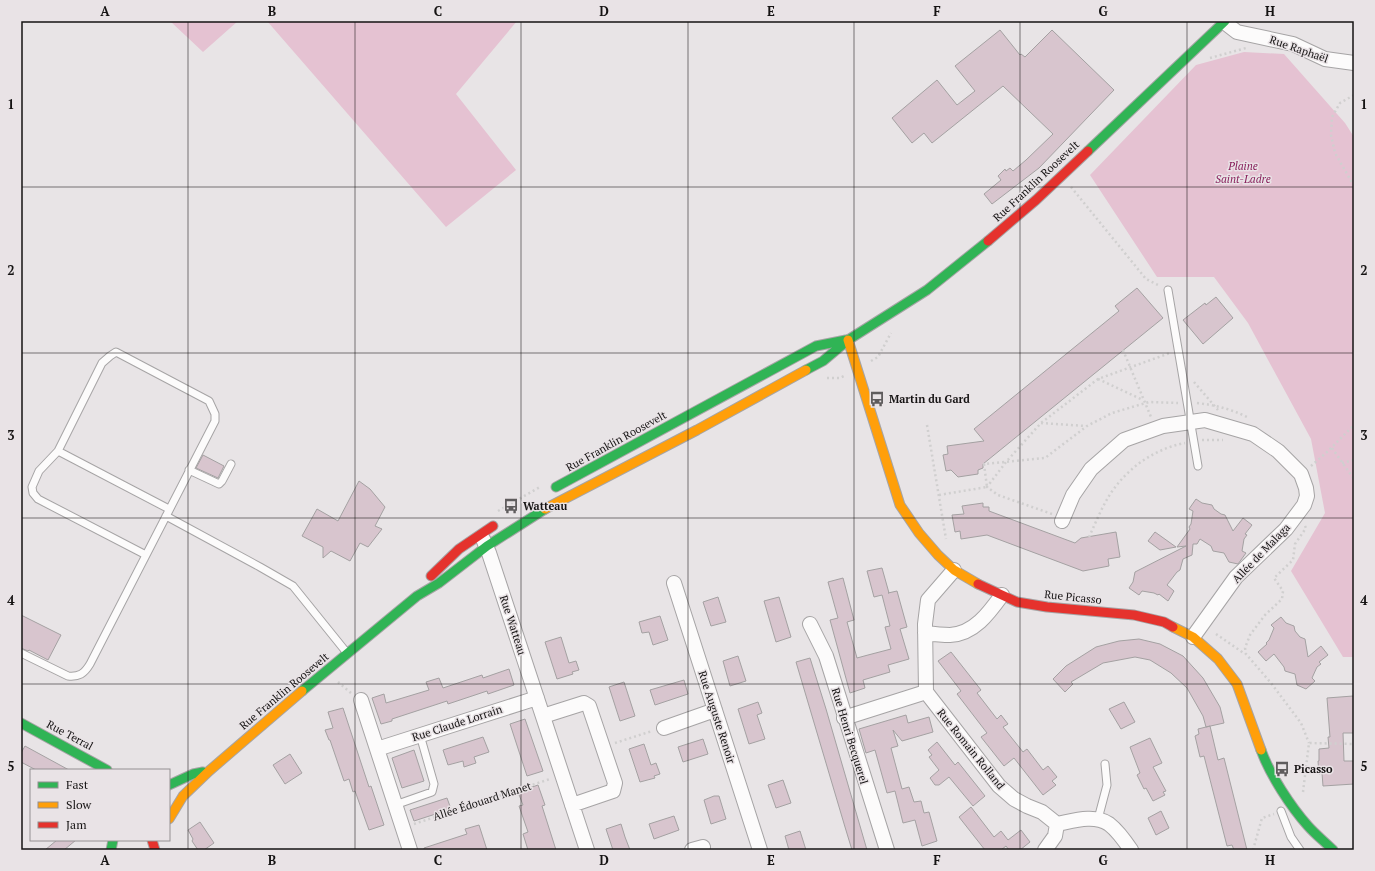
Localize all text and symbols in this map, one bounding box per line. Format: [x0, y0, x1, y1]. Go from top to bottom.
text: A [100, 2, 110, 20]
text: B [268, 2, 276, 20]
text: C [434, 2, 442, 20]
text: D [599, 2, 609, 20]
text: E [767, 2, 775, 20]
text: F [933, 2, 941, 20]
text: G [1098, 2, 1108, 20]
text: H [1265, 2, 1275, 20]
street label: Rue Raphaël [1268, 32, 1330, 66]
text: 1 [7, 95, 15, 113]
text: 1 [1360, 95, 1368, 113]
street label: Rue Franklin Roosevelt [990, 137, 1082, 225]
park label: Plaine Saint-Ladre [1215, 159, 1271, 186]
text: 2 [7, 261, 15, 279]
text: 2 [1360, 261, 1368, 279]
bus stop icon: Martin du Gard [868, 390, 886, 408]
place label: Martin du Gard [889, 392, 970, 406]
street label: Rue Franklin Roosevelt [563, 408, 669, 474]
text: 3 [7, 426, 15, 444]
text: 3 [1360, 426, 1368, 444]
bus stop icon: Watteau [502, 497, 520, 515]
place label: Watteau [523, 499, 567, 513]
street label: Allée de Malaga [1229, 520, 1293, 586]
street label: Rue Picasso [1044, 587, 1102, 607]
text: 4 [7, 591, 15, 609]
text: 4 [1360, 591, 1368, 609]
street label: Rue Watteau [497, 593, 529, 657]
street label: Rue Franklin Roosevelt [236, 649, 332, 733]
street label: Rue Auguste Renoir [695, 669, 739, 766]
street label: Rue Henri Becquerel [829, 686, 871, 786]
street label: Rue Claude Lorrain [410, 702, 504, 744]
street label: Rue Romain Rolland [934, 706, 1008, 792]
street label: Rue Terral [44, 717, 96, 753]
text: 5 [7, 757, 15, 775]
text: 5 [1360, 757, 1368, 775]
bus stop icon: Picasso [1273, 760, 1291, 778]
place label: Picasso [1294, 762, 1333, 776]
legend [30, 769, 170, 841]
text: Fast [66, 777, 89, 792]
street label: Allée Édouard Manet [431, 778, 533, 824]
text: Slow [66, 797, 92, 812]
text: Jam [66, 817, 87, 832]
text: A [100, 851, 110, 869]
text: B [268, 851, 276, 869]
text: C [434, 851, 442, 869]
text: D [599, 851, 609, 869]
text: E [767, 851, 775, 869]
text: F [933, 851, 941, 869]
text: G [1098, 851, 1108, 869]
text: H [1265, 851, 1275, 869]

